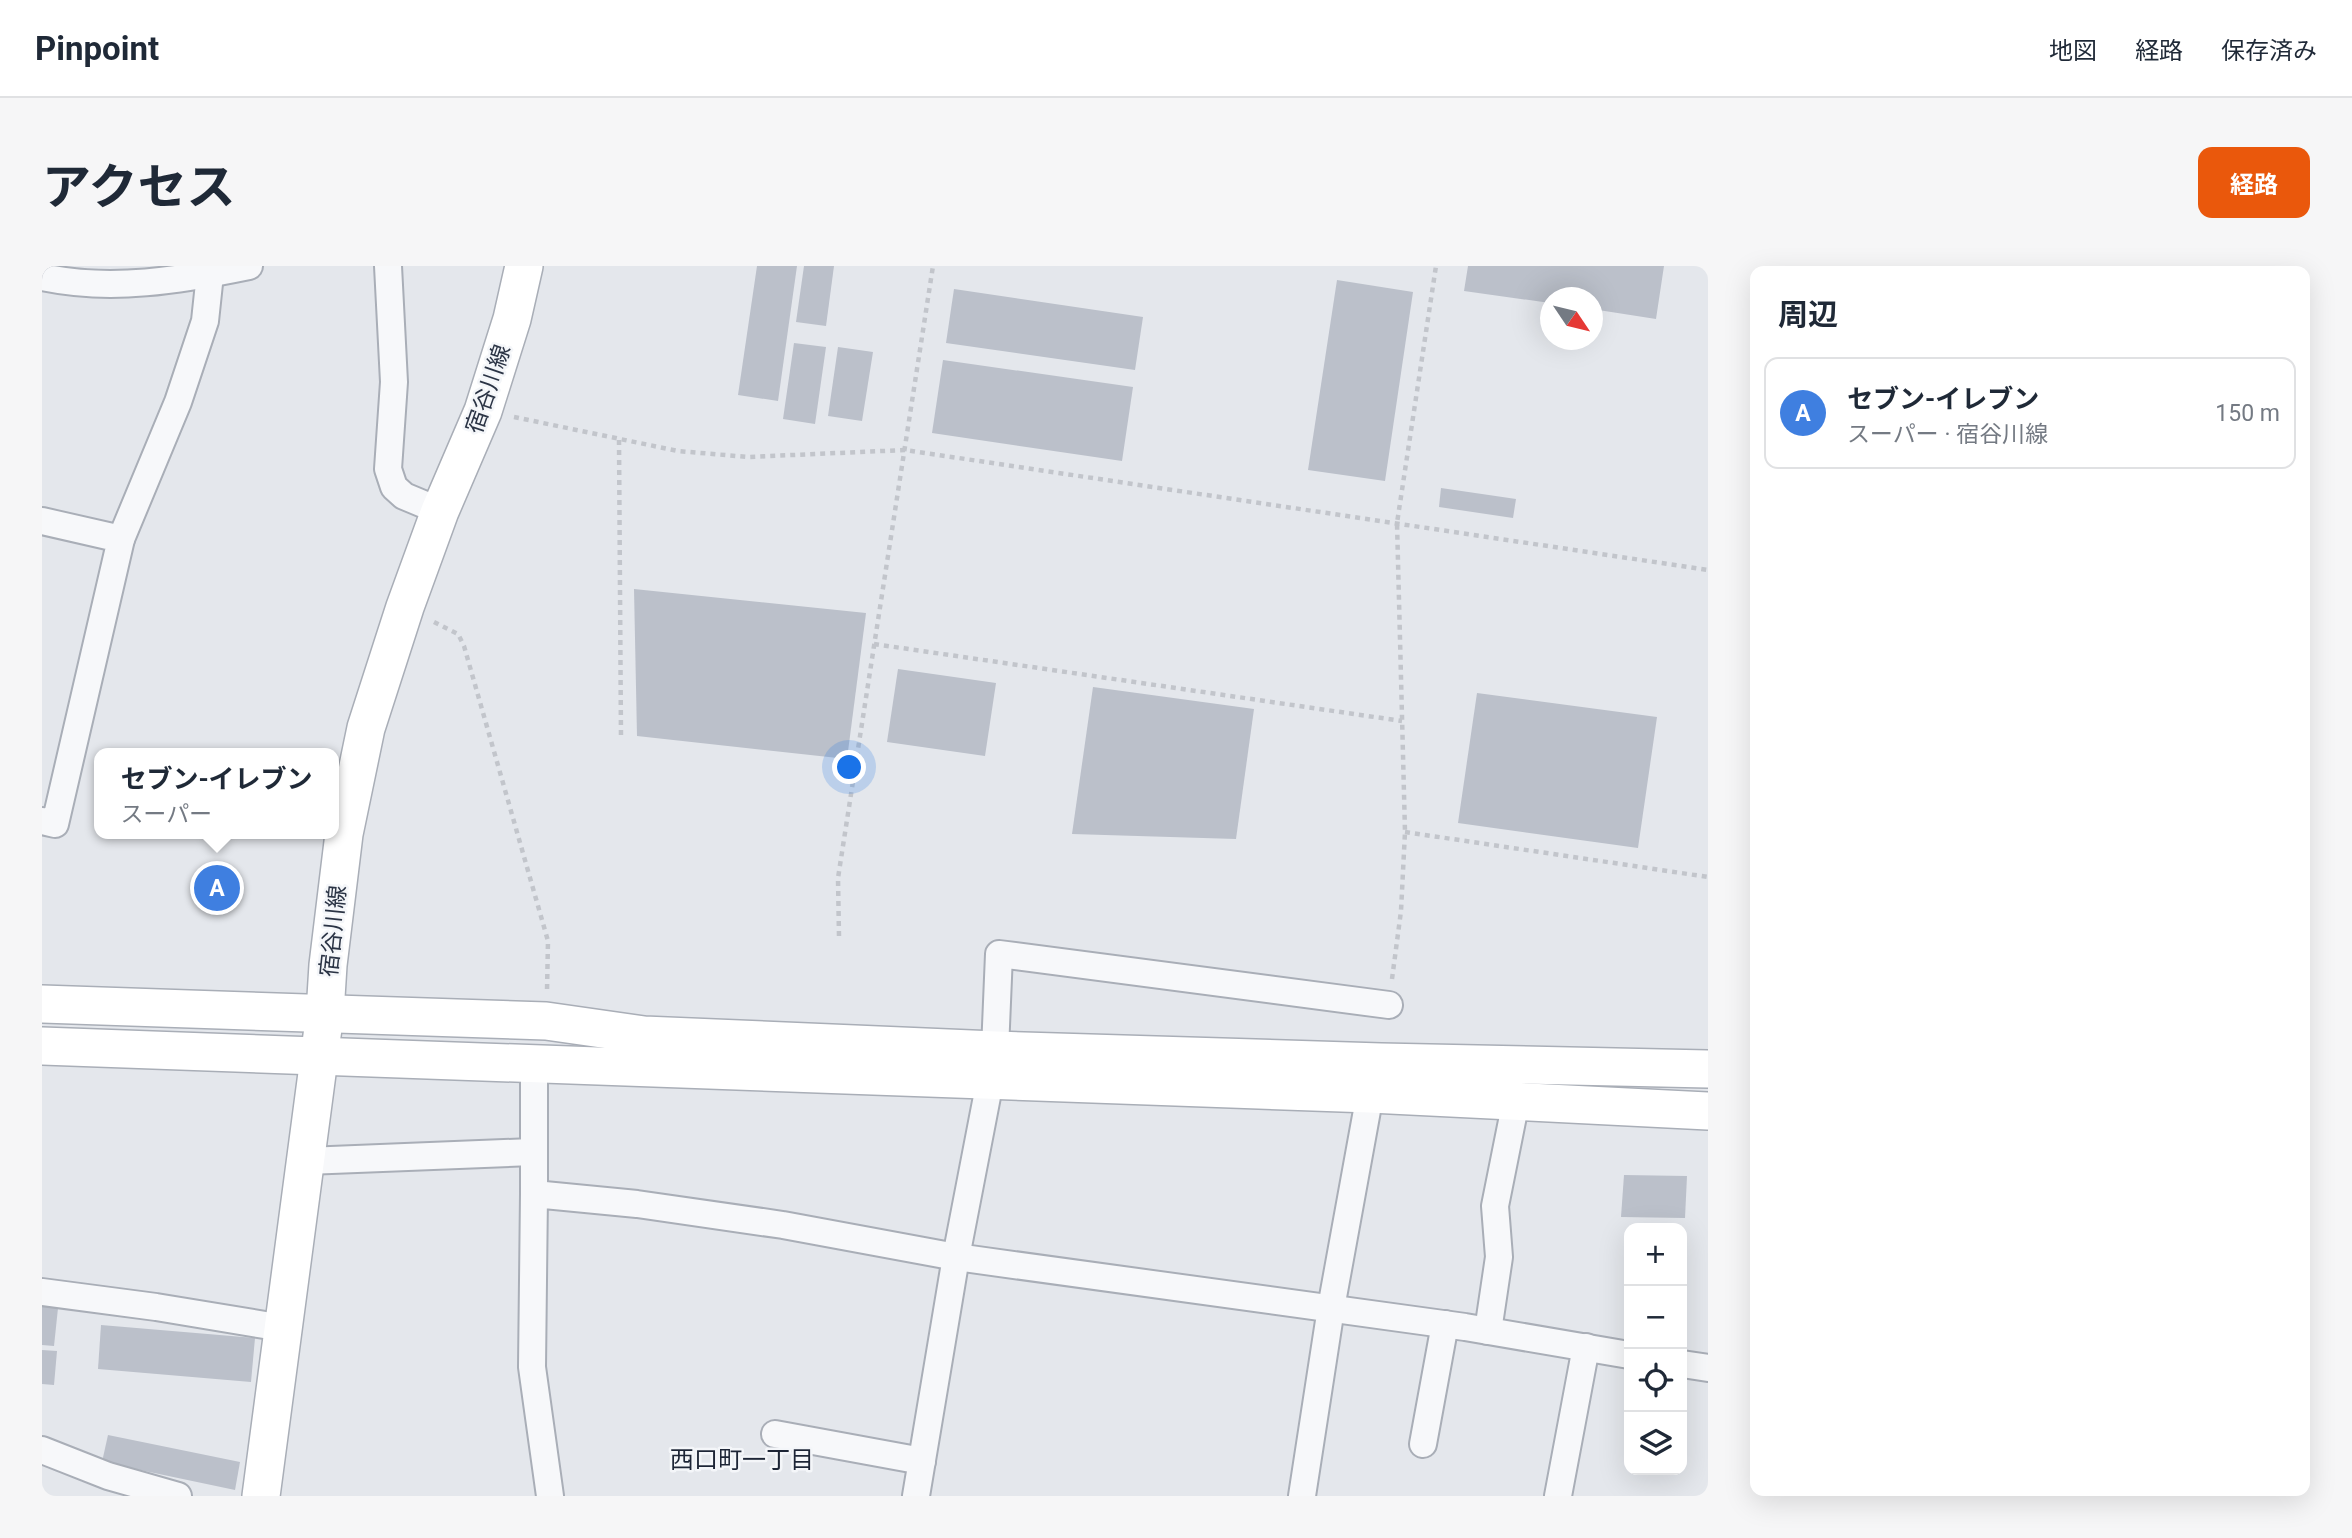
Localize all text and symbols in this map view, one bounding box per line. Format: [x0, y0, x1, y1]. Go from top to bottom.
text: Pinpoint [35, 29, 159, 68]
text: 地図 [2049, 37, 2097, 65]
text: 経路 [2135, 37, 2183, 65]
text: 保存済み [2221, 37, 2317, 65]
button: 経路 [2198, 147, 2310, 218]
text: アクセス [42, 159, 236, 216]
north arrow [1540, 287, 1603, 350]
text: 周辺 [1778, 297, 1838, 332]
street label: 宿谷川線 [461, 341, 516, 437]
text: セブン-イレブン [1847, 384, 2039, 414]
text: A [1795, 400, 1811, 427]
text: 150 m [2215, 400, 2280, 427]
text: スーパー · 宿谷川線 [1847, 421, 2048, 448]
popup [94, 748, 339, 839]
your location [832, 750, 866, 784]
text: セブン-イレブン [120, 764, 313, 794]
text: スーパー [120, 801, 212, 828]
pin: A [194, 862, 240, 914]
street label: 宿谷川線 [315, 884, 352, 978]
map controls [1624, 1223, 1687, 1475]
button: + [1624, 1223, 1687, 1286]
button: − [1624, 1286, 1687, 1349]
button: locate [1624, 1349, 1687, 1412]
button: layers [1624, 1412, 1687, 1475]
district label: 西口町一丁目 [670, 1446, 814, 1474]

